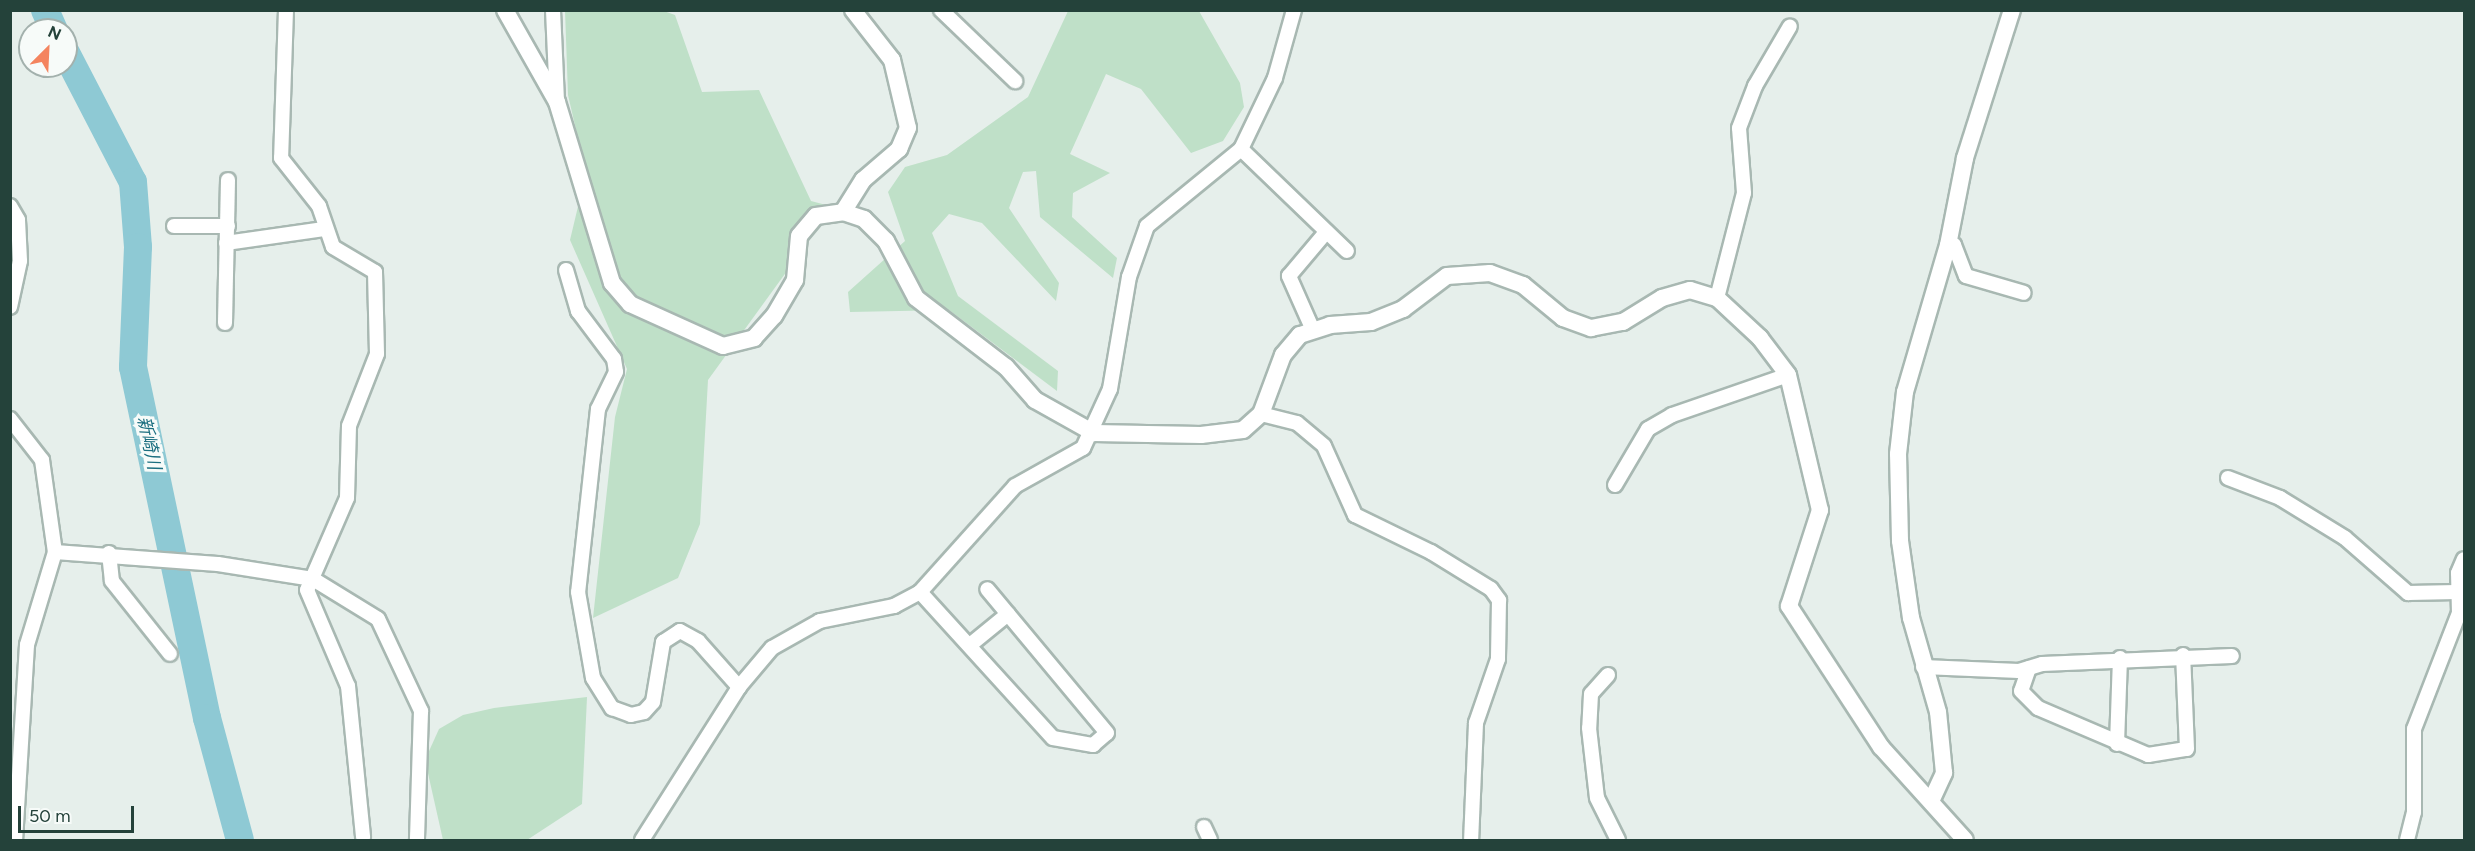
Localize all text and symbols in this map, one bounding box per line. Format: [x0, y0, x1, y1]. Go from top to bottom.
north arrow [18, 18, 78, 78]
text: N [45, 22, 64, 44]
water label: 新崎川 [133, 414, 165, 472]
scale bar [21, 794, 136, 832]
text: 50 m [29, 805, 71, 827]

